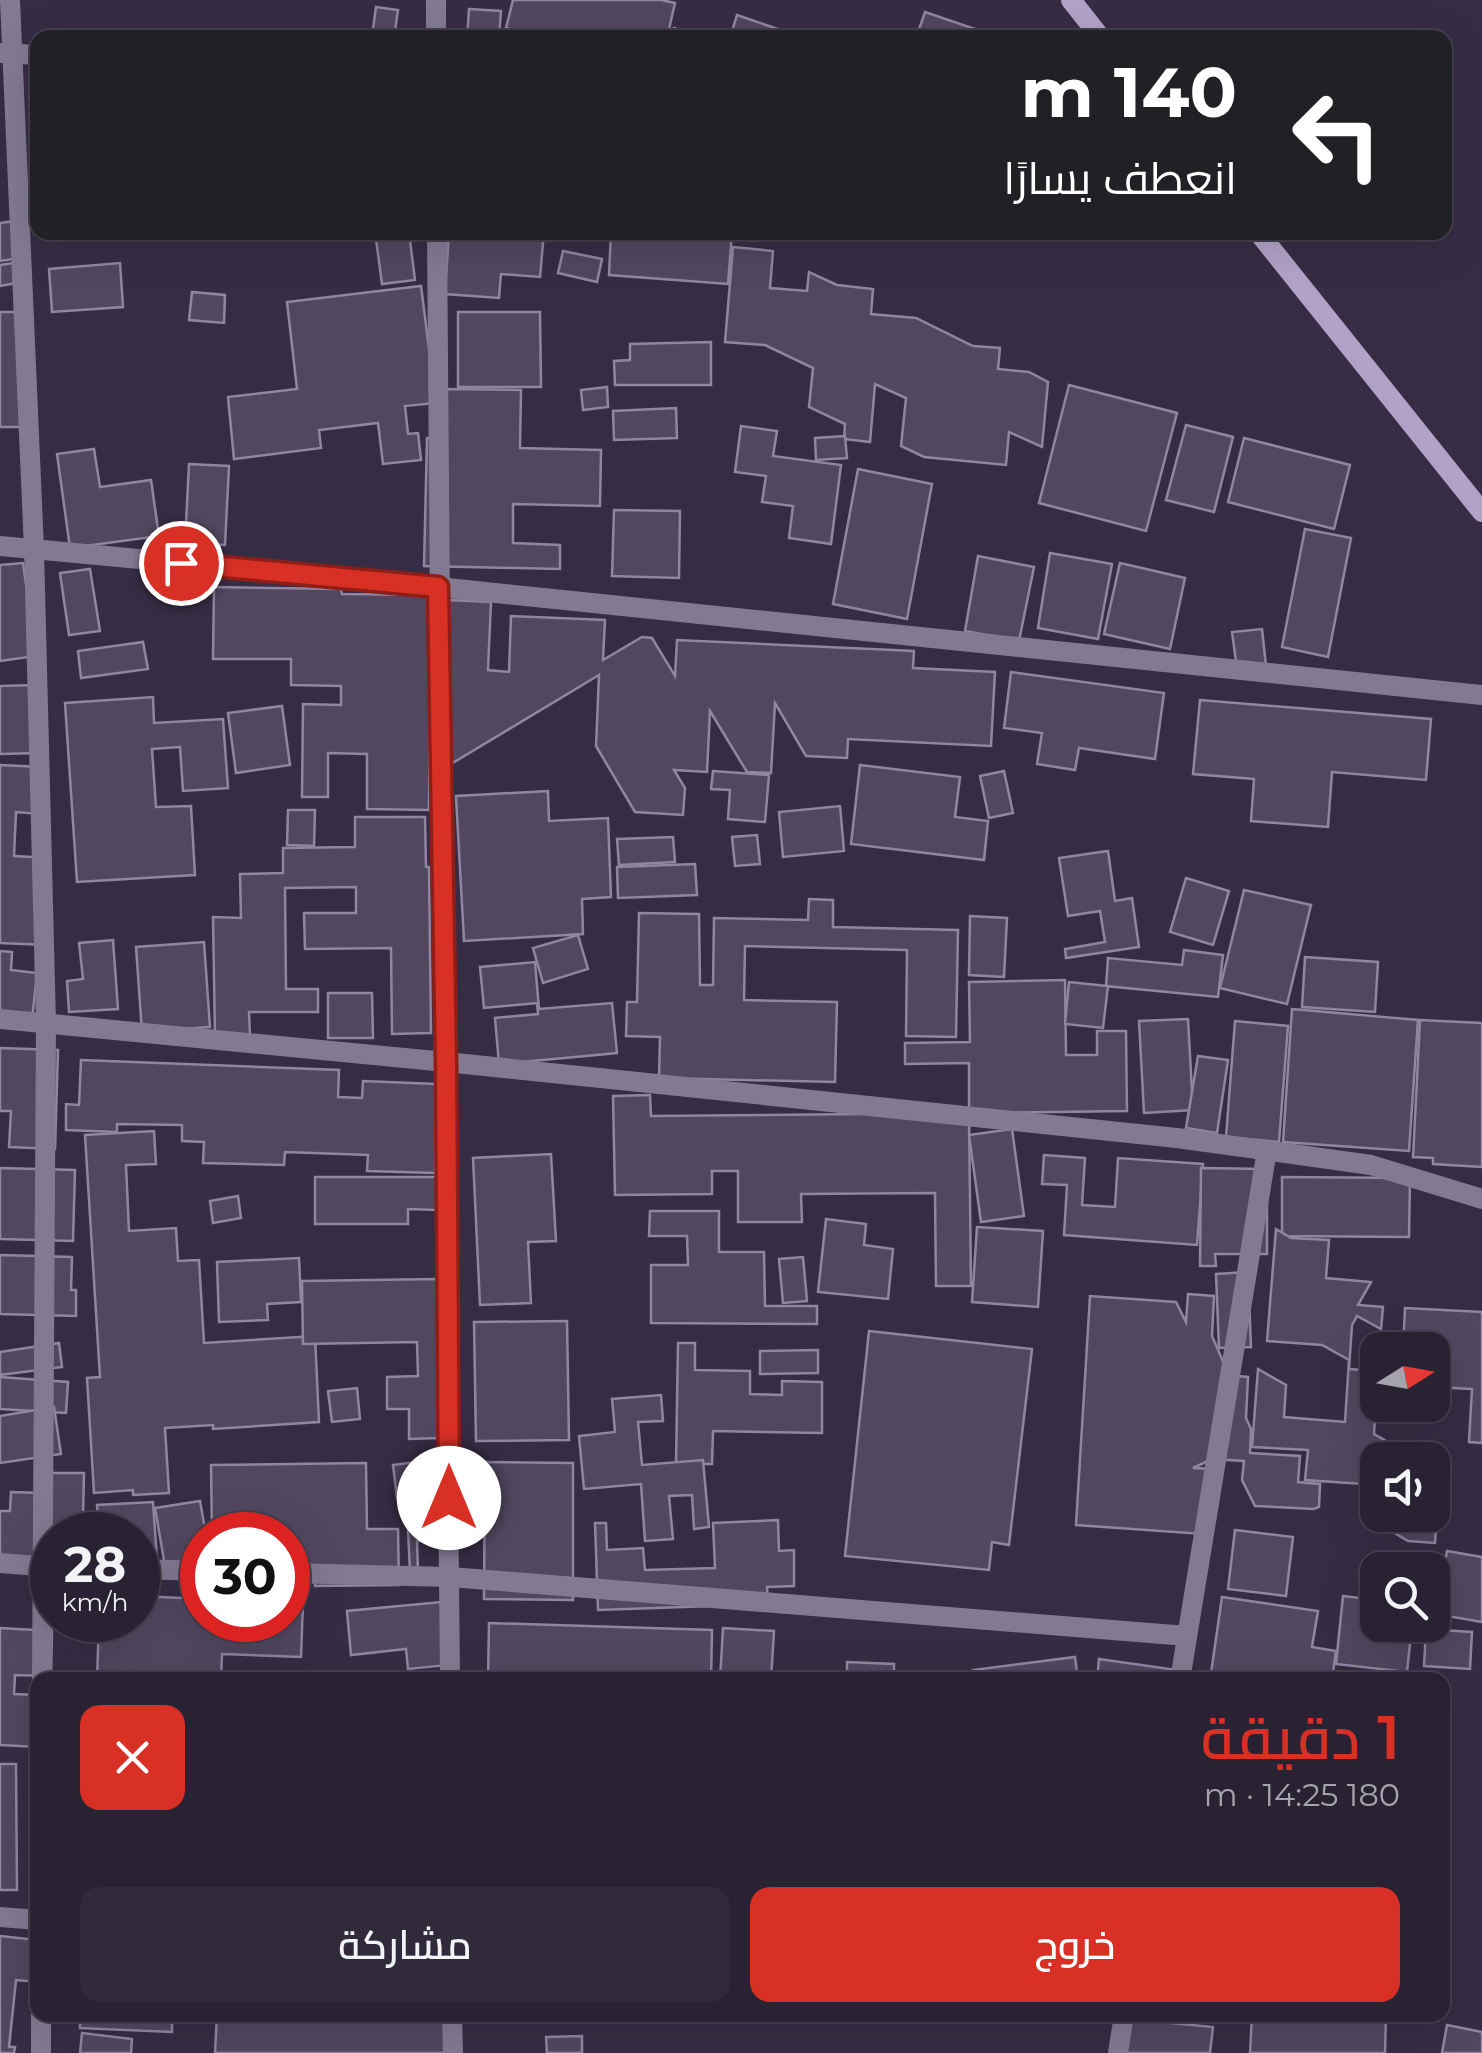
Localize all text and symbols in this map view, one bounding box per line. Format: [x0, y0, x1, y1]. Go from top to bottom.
text: 140 m [1021, 49, 1237, 135]
icon: left [1272, 70, 1402, 200]
text: انعطف يسارًا [1003, 150, 1237, 205]
pin [139, 521, 224, 606]
icon: arrive [154, 536, 209, 591]
north arrow [1360, 1332, 1450, 1422]
map controls [1360, 1332, 1450, 1642]
button: sound [1360, 1442, 1450, 1532]
position arrow [397, 1446, 501, 1550]
speed limit sign: 30 [180, 1512, 310, 1642]
text: 28 [64, 1534, 126, 1595]
button: search [1360, 1552, 1450, 1642]
text: km/h [62, 1587, 128, 1617]
text: 1 دقيقة [1201, 1701, 1400, 1774]
button: close [80, 1705, 185, 1810]
text: 180 m · 14:25 [1204, 1775, 1400, 1814]
button: مشاركة [80, 1887, 730, 2002]
button: خروج [750, 1887, 1400, 2002]

